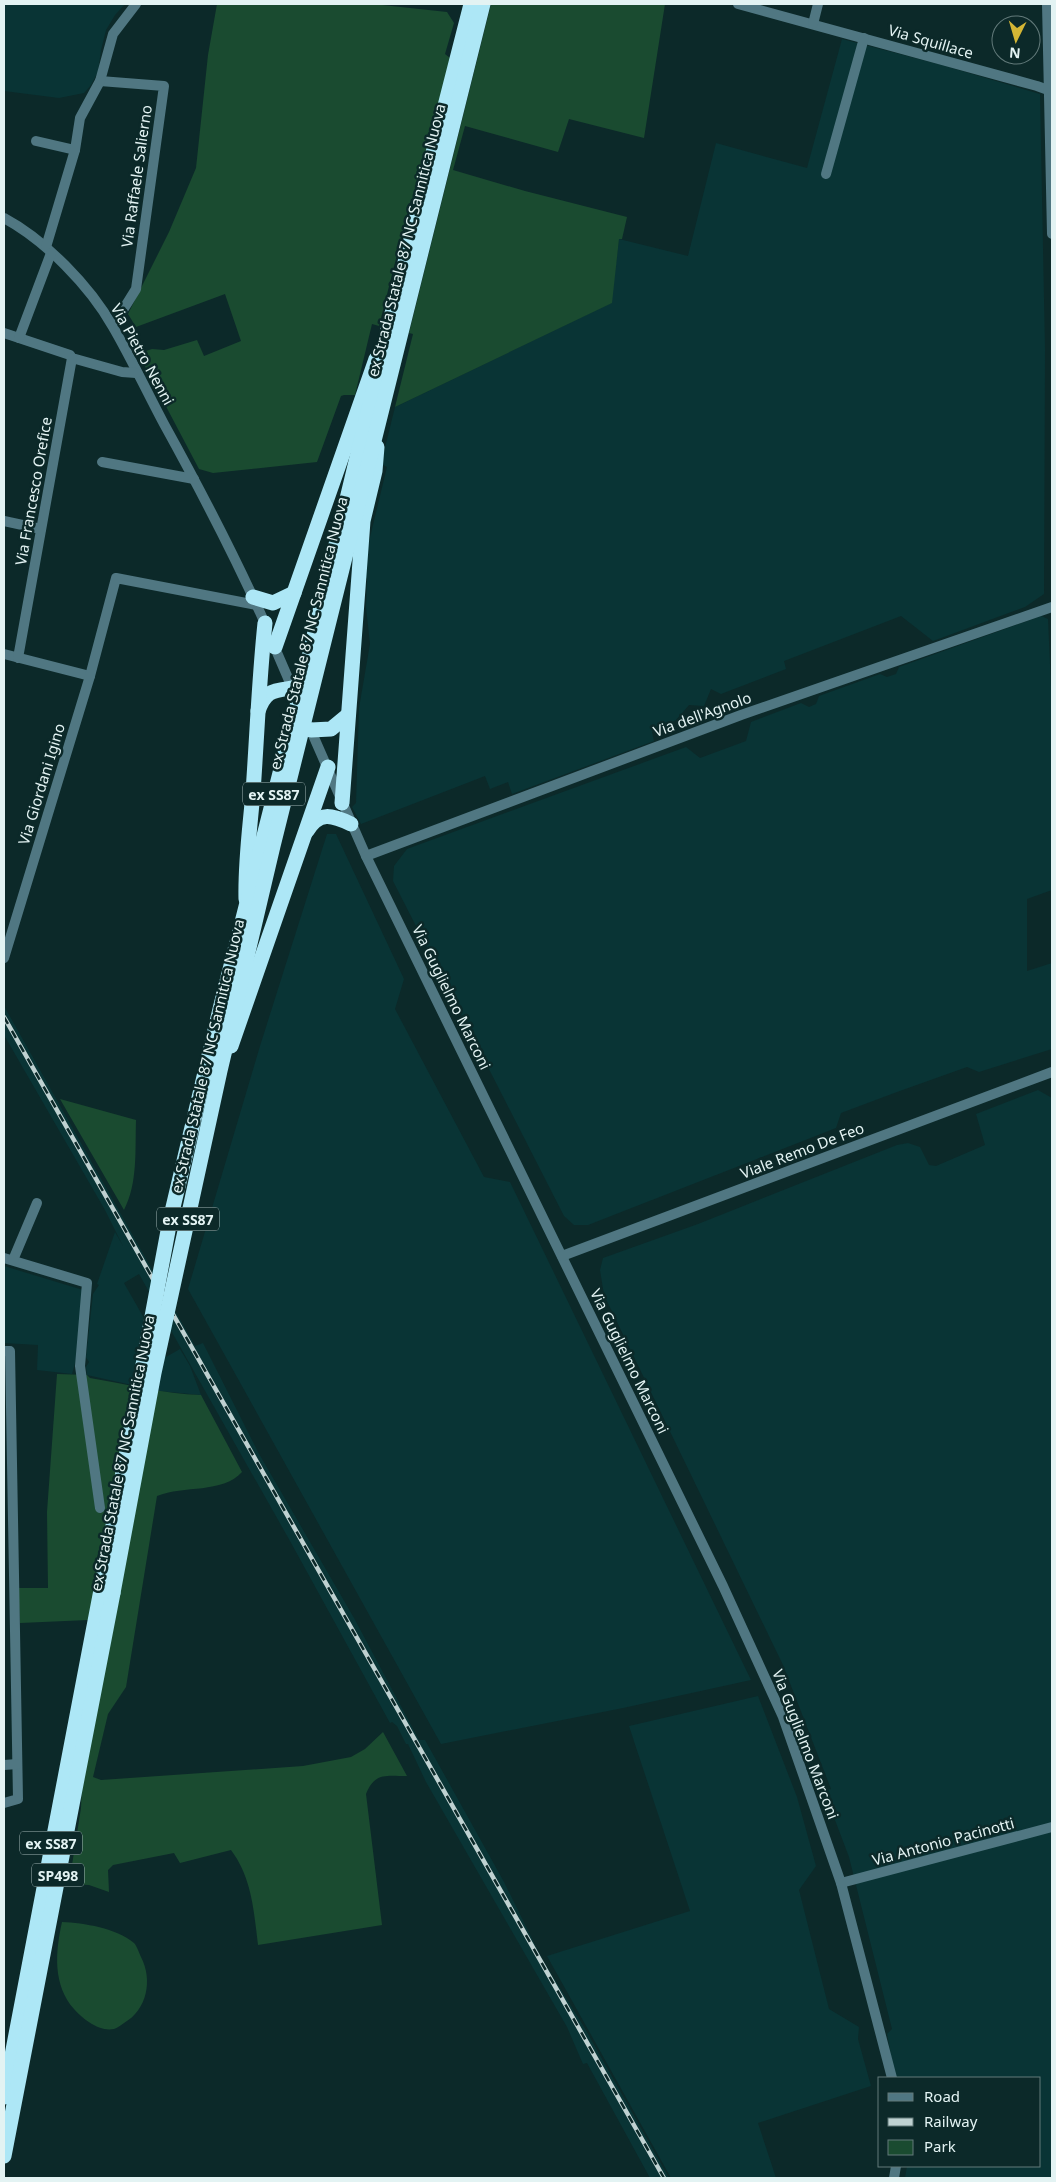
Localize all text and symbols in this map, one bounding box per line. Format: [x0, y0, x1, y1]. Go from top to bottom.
north arrow [991, 15, 1041, 65]
street label: Via Squillace [886, 19, 976, 63]
text: N [1008, 43, 1021, 63]
street label: ex Strada Statale 87 NC Sannitica Nuova [362, 101, 450, 379]
street label: Via Raffaele Salierno [116, 103, 156, 249]
street label: Via Pietro Nenni [107, 300, 179, 408]
street label: Via Francesco Orefice [10, 415, 56, 567]
street label: ex Strada Statale 87 NC Sannitica Nuova [264, 494, 352, 772]
street label: Via dell'Agnolo [650, 687, 754, 741]
street label: Via Giordani Igino [13, 721, 69, 847]
road number: ex SS87 [243, 782, 305, 806]
street label: ex Strada Statale 87 NC Sannitica Nuova [166, 917, 248, 1195]
street label: Via Guglielmo Marconi [408, 921, 496, 1073]
street label: Viale Remo De Feo [737, 1117, 867, 1183]
road number: ex SS87 [157, 1208, 219, 1230]
street label: Via Guglielmo Marconi [586, 1285, 674, 1437]
street label: ex Strada Statale 87 NC Sannitica Nuova [85, 1313, 159, 1593]
street label: Via Guglielmo Marconi [768, 1666, 844, 1822]
street label: Via Antonio Pacinotti [870, 1812, 1016, 1870]
road number: ex SS87 [20, 1832, 82, 1855]
road number: SP498 [32, 1864, 84, 1886]
legend [878, 2077, 1041, 2167]
text: Road [924, 2086, 960, 2106]
text: Railway [924, 2111, 978, 2131]
text: Park [924, 2136, 956, 2156]

